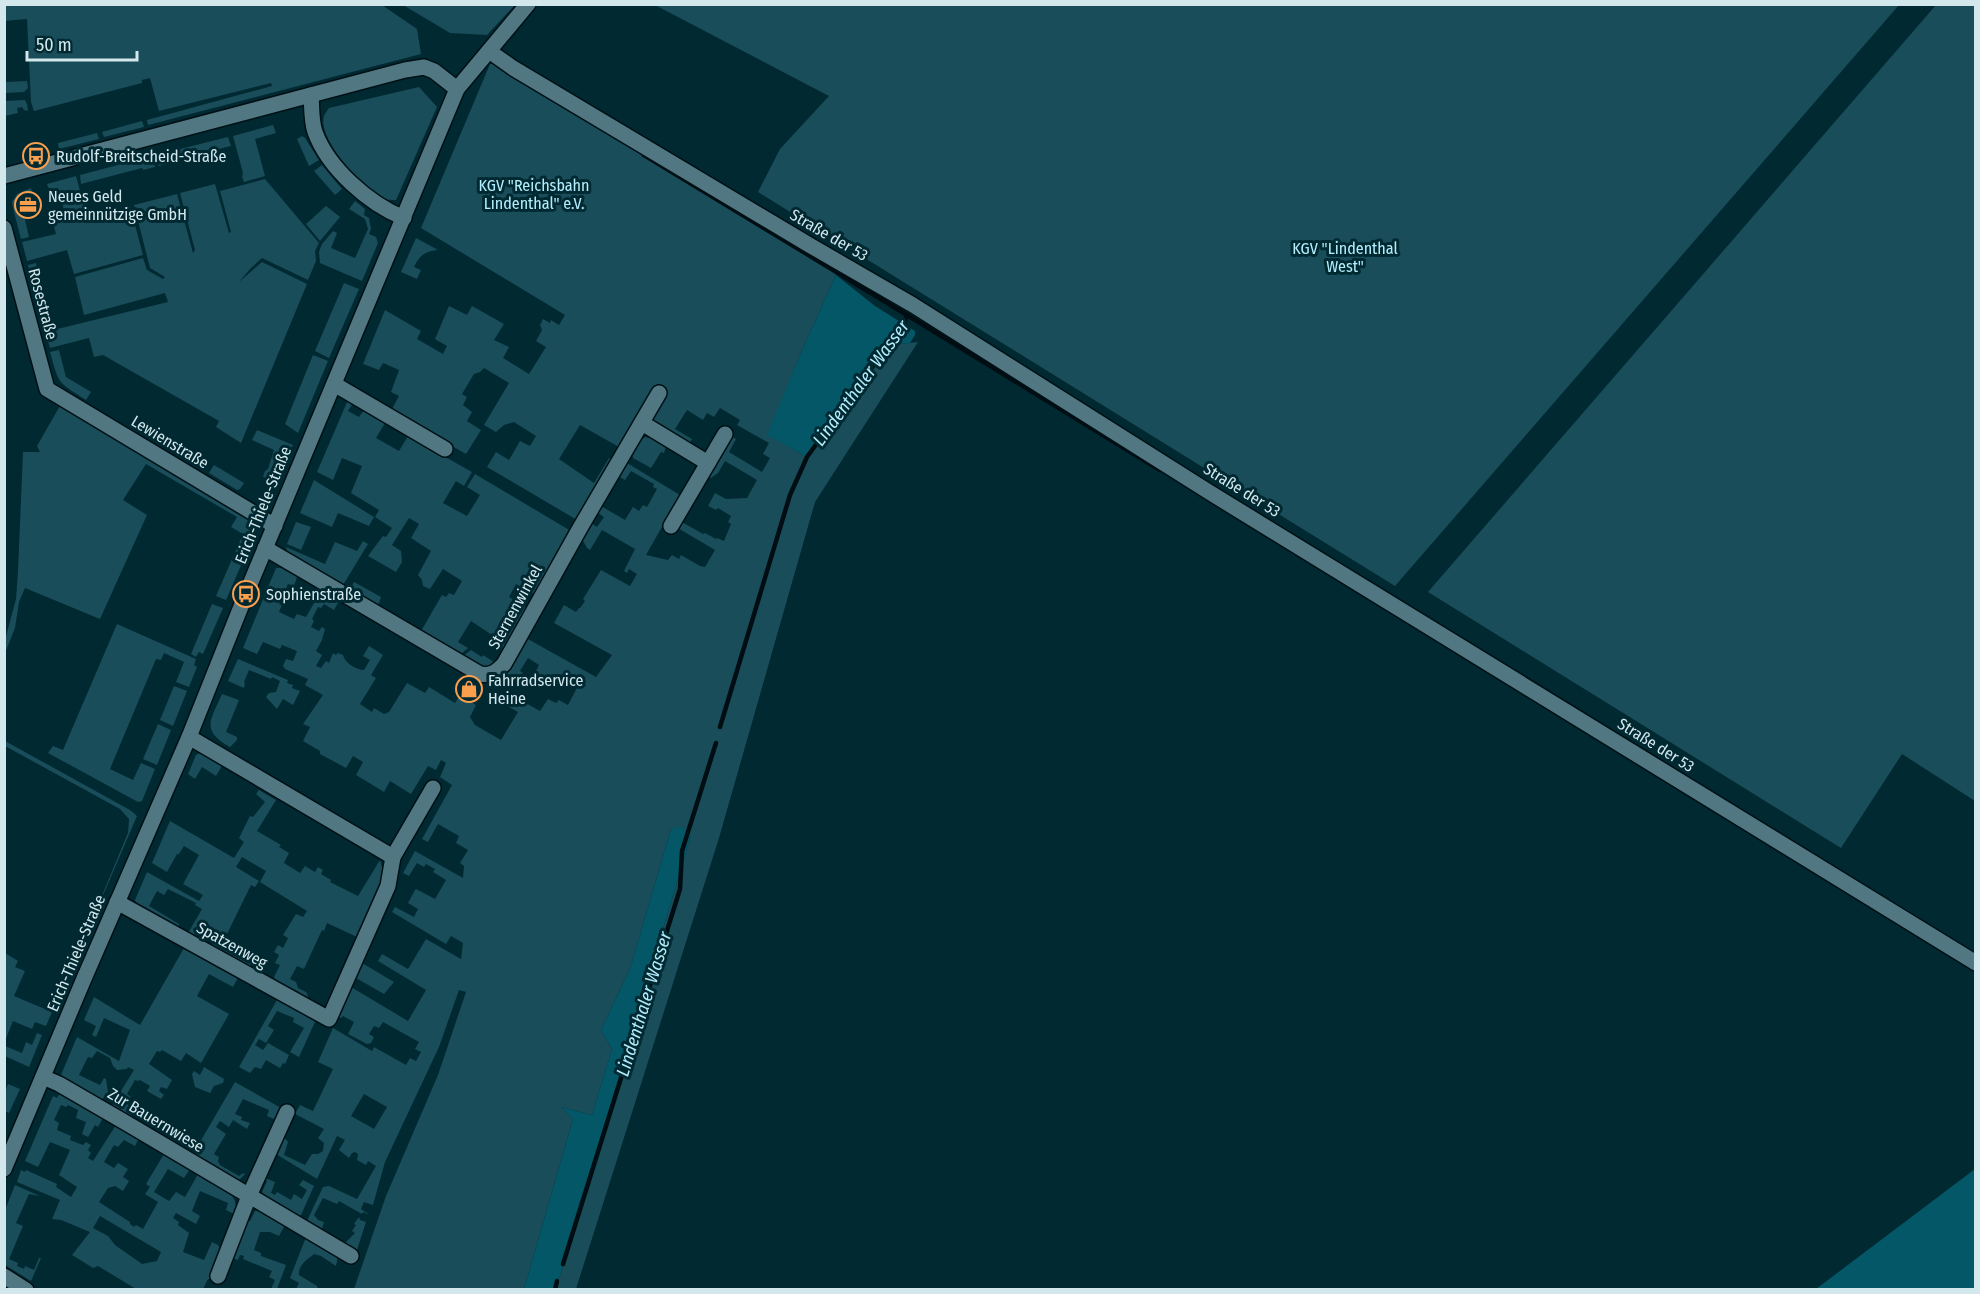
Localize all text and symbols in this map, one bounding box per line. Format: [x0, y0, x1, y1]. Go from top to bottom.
scale bar [27, 24, 136, 62]
text: 50 m [36, 34, 72, 56]
bus stop icon: Rudolf-Breitscheid-Straße [21, 141, 51, 171]
place label: Rudolf-Breitscheid-Straße [56, 147, 226, 166]
park label: KGV "Reichsbahn Lindenthal" e.V. [479, 176, 589, 213]
place label: Neues Geld gemeinnützige GmbH [48, 187, 187, 224]
office icon: Neues Geld gemeinnützige GmbH [13, 190, 43, 220]
street label: Straße der 53 [787, 205, 871, 265]
park label: KGV "Lindenthal West" [1292, 239, 1398, 276]
street label: Rosestraße [24, 266, 62, 342]
water label: Lindenthaler Wasser [808, 315, 914, 450]
street label: Lewienstraße [128, 411, 212, 473]
street label: Erich-Thiele-Straße [231, 443, 295, 567]
street label: Straße der 53 [1200, 459, 1284, 521]
street label: Sternenwinkel [484, 561, 546, 653]
bus stop icon: Sophienstraße [231, 579, 261, 609]
place label: Sophienstraße [266, 585, 361, 604]
place label: Fahrradservice Heine [488, 671, 583, 708]
shop icon: Fahrradservice Heine [454, 674, 484, 704]
street label: Straße der 53 [1614, 714, 1698, 776]
street label: Erich-Thiele-Straße [43, 892, 109, 1014]
street label: Spatzenweg [193, 918, 271, 972]
water label: Lindenthaler Wasser [612, 928, 677, 1079]
street label: Zur Bauernwiese [104, 1084, 208, 1156]

